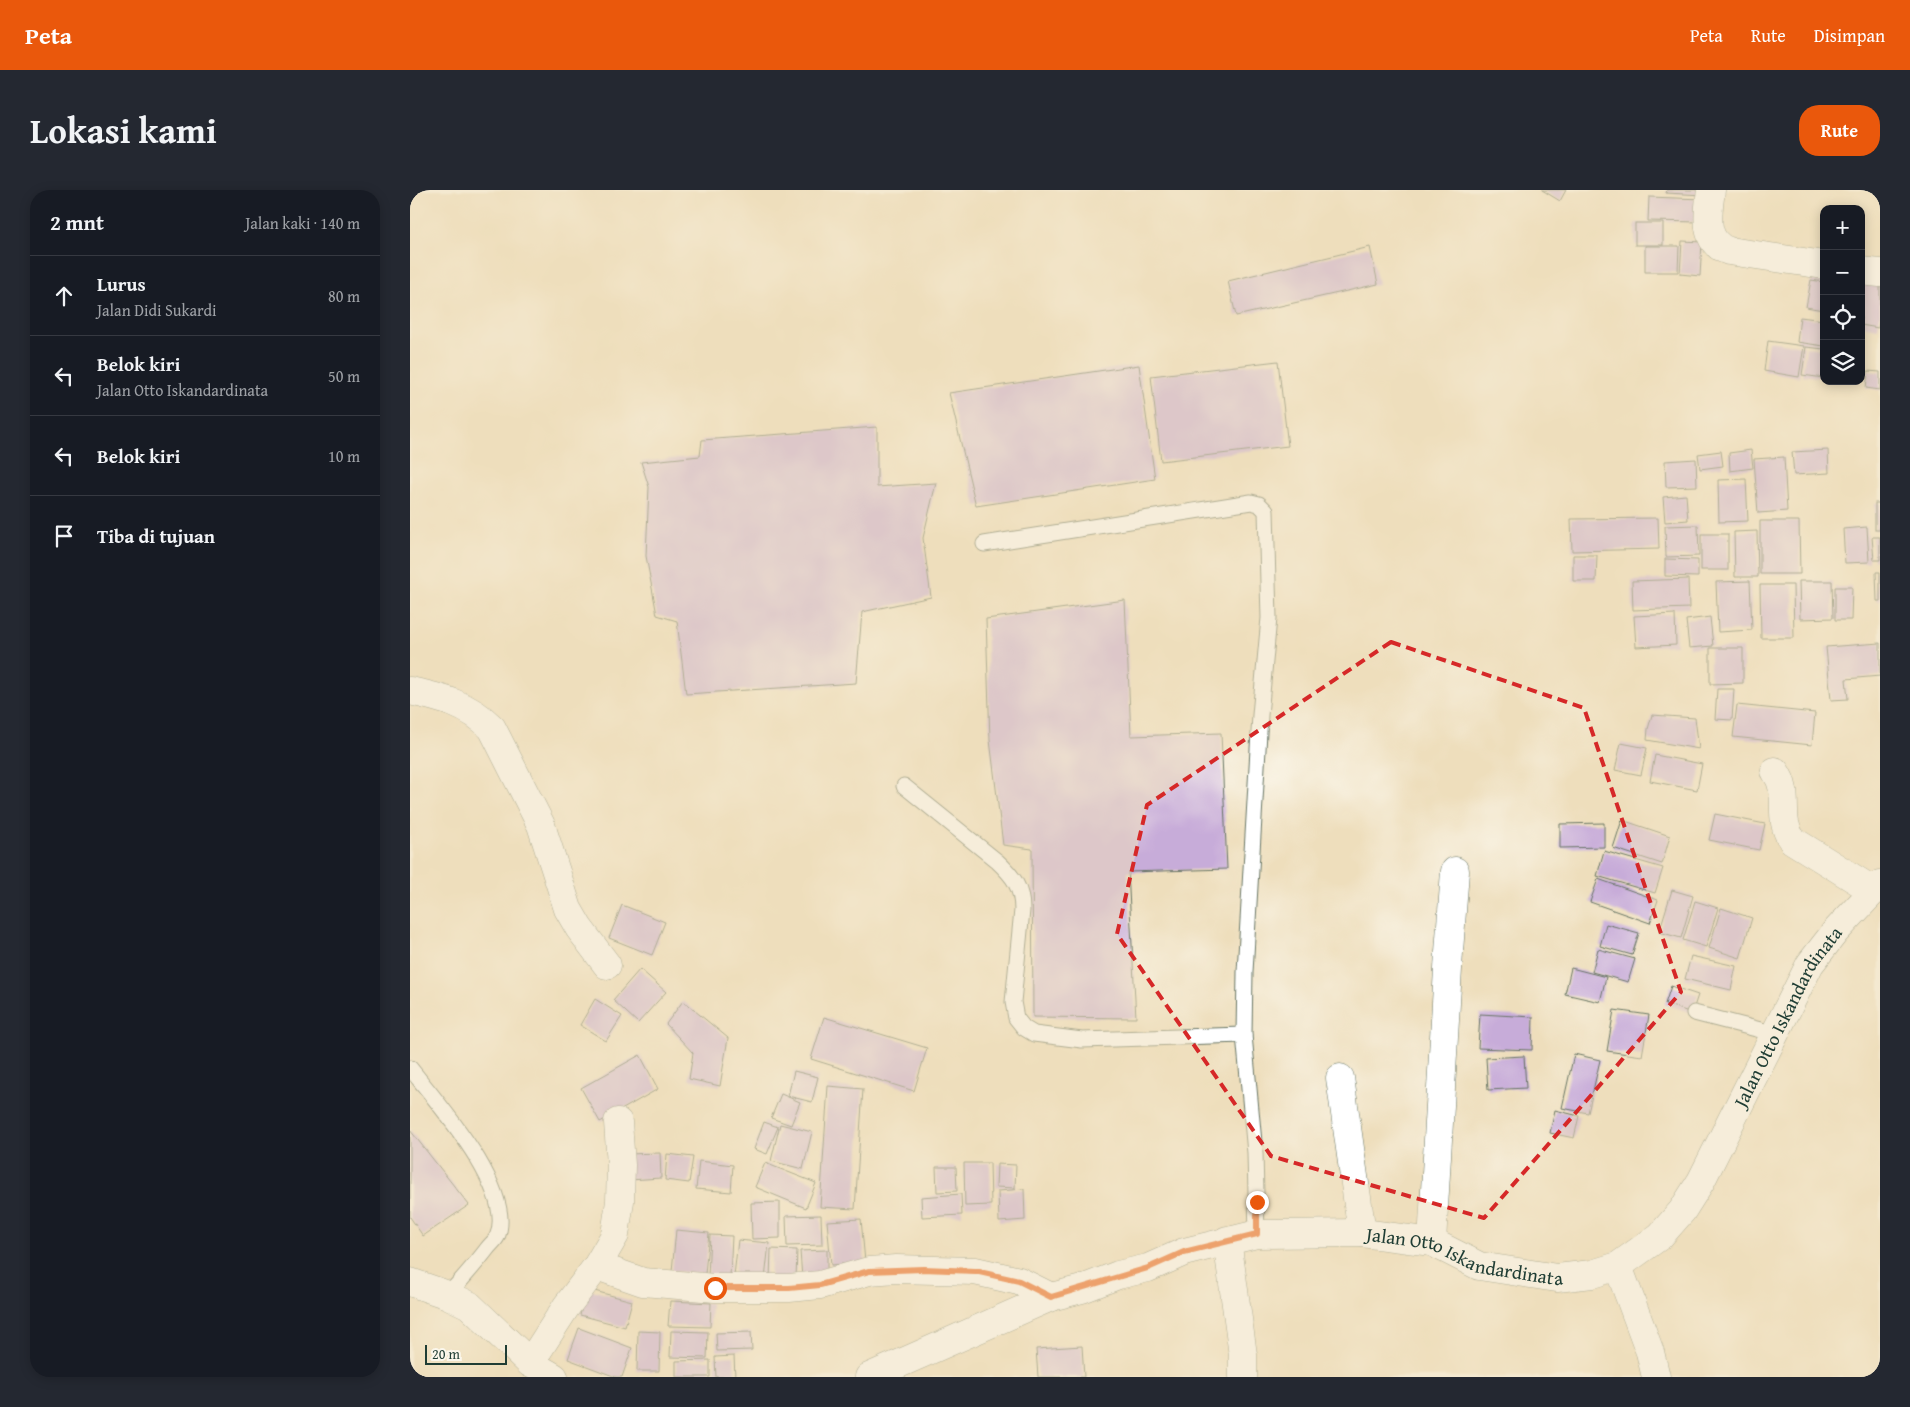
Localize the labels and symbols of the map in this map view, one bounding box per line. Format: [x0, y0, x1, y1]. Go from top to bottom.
street label: Jalan Otto Iskandardinata [1725, 920, 1849, 1114]
route end [1246, 1191, 1269, 1214]
street label: Jalan Otto Iskandardinata [1363, 1219, 1564, 1292]
route start [704, 1277, 727, 1300]
scale bar [425, 1342, 508, 1365]

